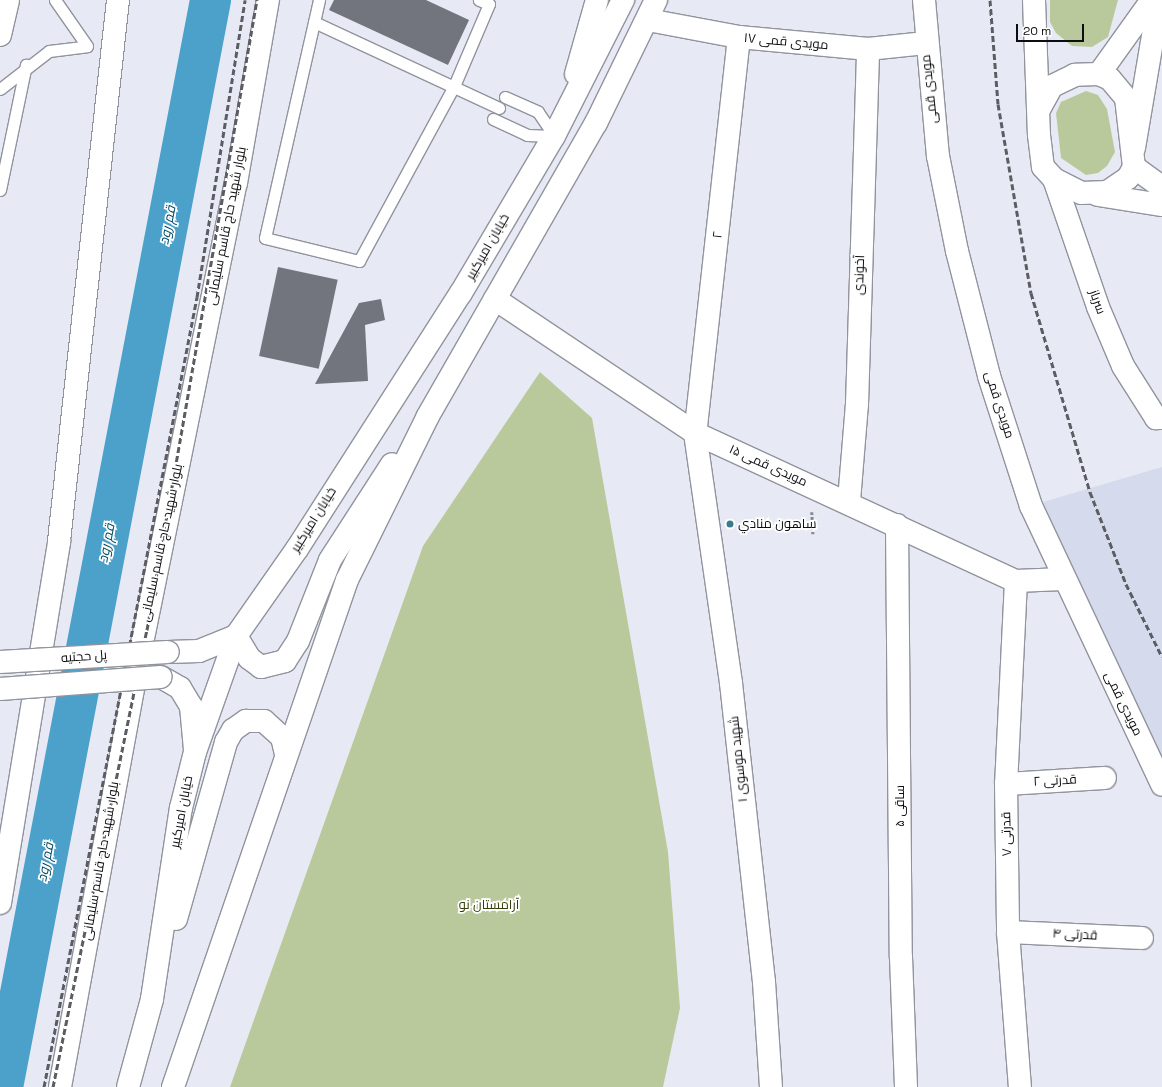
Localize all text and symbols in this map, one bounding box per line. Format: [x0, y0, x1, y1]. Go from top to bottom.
scale bar [1018, 16, 1086, 42]
text: 20 m [1023, 23, 1051, 39]
street label: مویدی قمی ۱۷ [743, 31, 829, 53]
street label: مویدی قمی [919, 54, 941, 124]
street label: بلوار شهید حاج قاسم سلیمانی [204, 145, 250, 307]
water label: قم رود [155, 204, 179, 246]
street label: خیابان امیرکبیر [463, 211, 513, 283]
street label: ۲ [710, 231, 726, 239]
street label: آخوندی [852, 255, 868, 295]
street label: سرباز [1085, 288, 1109, 316]
street label: مویدی قمی [981, 370, 1017, 440]
street label: مویدی قمی ۱۵ [727, 442, 809, 490]
street label: بلوار شهید حاج قاسم سلیمانی [138, 463, 186, 623]
street label: خیابان امیرکبیر [288, 485, 340, 555]
place label: ساهون منادي [738, 516, 816, 532]
marker: ساهون منادي [725, 519, 735, 529]
water label: قم رود [94, 522, 118, 564]
street label: پل حجتیه [60, 648, 108, 666]
street label: مویدی قمی [1101, 669, 1145, 739]
street label: شهید موسوی ۱ [727, 715, 751, 803]
street label: قدرتی ۲ [1033, 772, 1077, 790]
street label: خیابان امیرکبیر [167, 774, 197, 850]
street label: بلوار شهید حاج قاسم سلیمانی [79, 780, 123, 942]
street label: ساقی ۵ [892, 785, 908, 827]
street label: قدرتی ۷ [999, 812, 1015, 856]
water label: قم رود [33, 841, 57, 883]
park label: آرامستان نو [459, 897, 519, 913]
street label: قدرتی ۴ [1052, 926, 1098, 944]

